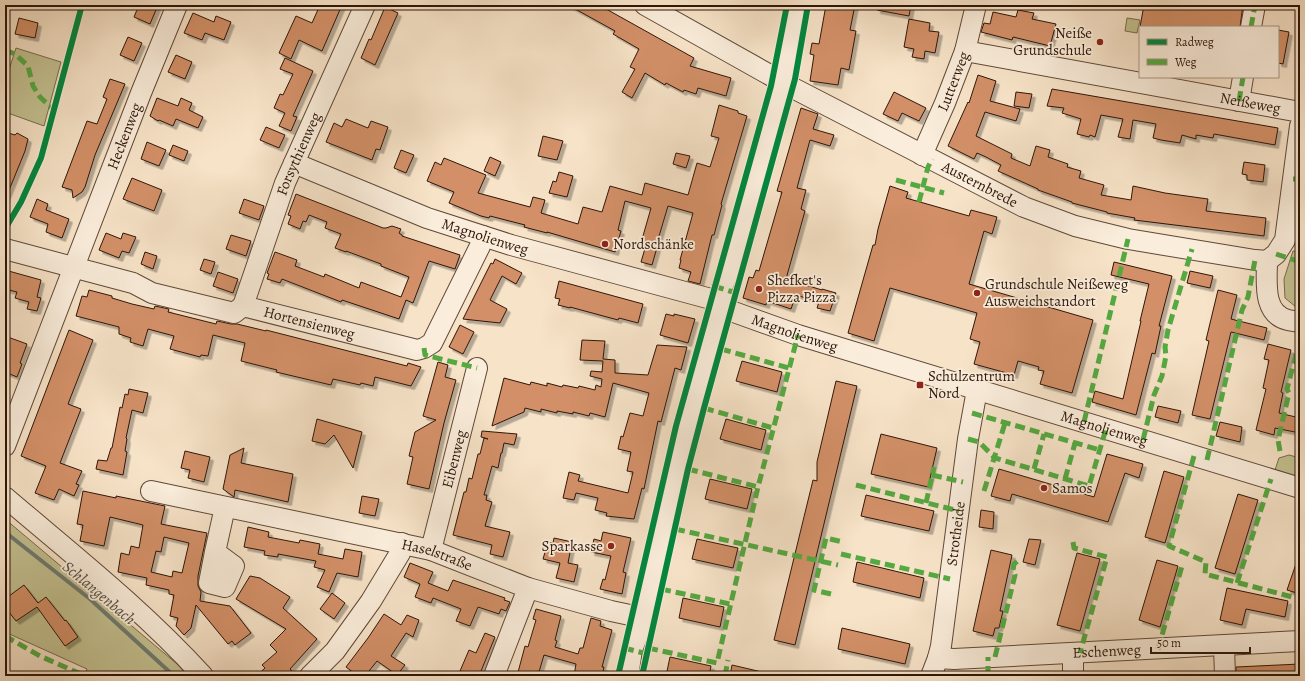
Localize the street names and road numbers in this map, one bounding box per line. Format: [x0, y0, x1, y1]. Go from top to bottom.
street label: Lutterweg [933, 48, 974, 115]
street label: Neißeweg [1218, 88, 1283, 118]
street label: Heckenweg [102, 99, 147, 173]
street label: Forsythienweg [271, 109, 326, 198]
street label: Austernbrede [938, 156, 1022, 212]
street label: Magnolienweg [439, 213, 531, 259]
street label: Hortensienweg [261, 302, 357, 344]
street label: Magnolienweg [749, 309, 841, 357]
street label: Magnolienweg [1058, 406, 1151, 451]
street label: Eibenweg [437, 427, 471, 490]
street label: Strotheide [942, 500, 970, 567]
street label: Haselstraße [400, 534, 476, 575]
street label: Eschenweg [1072, 639, 1142, 663]

